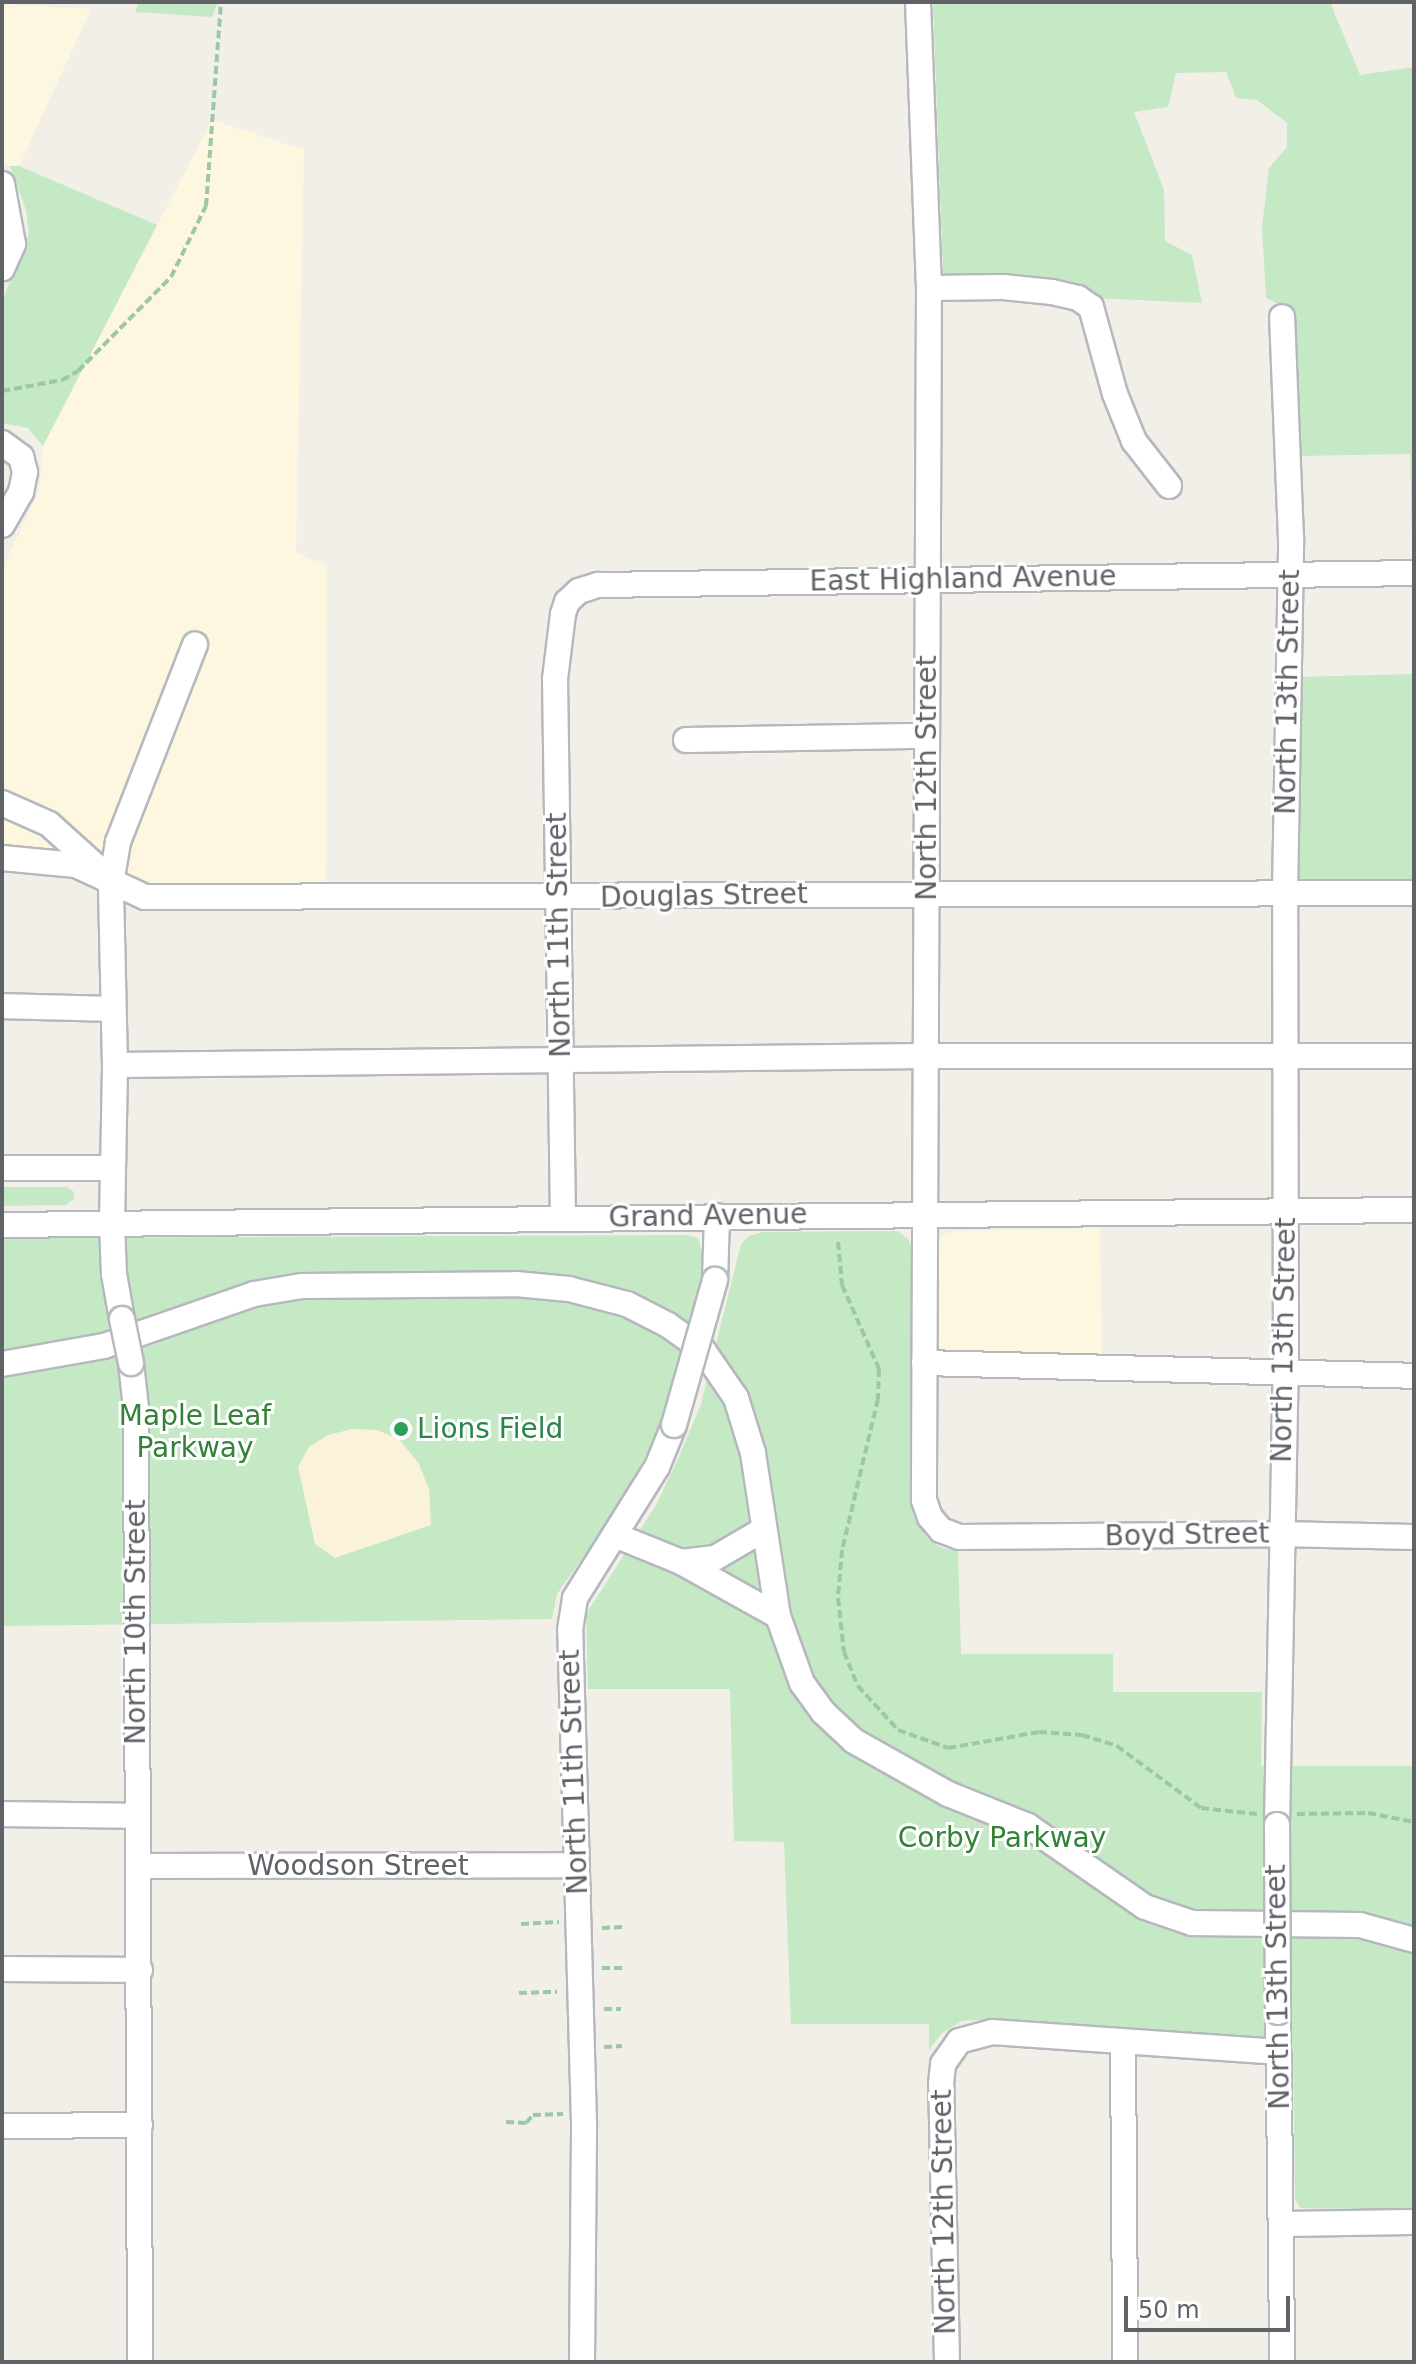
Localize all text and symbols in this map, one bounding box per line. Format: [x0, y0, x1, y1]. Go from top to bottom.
street label: East Highland Avenue [809, 560, 1117, 598]
street label: North 13th Street [1269, 569, 1307, 815]
street label: North 12th Street [910, 655, 944, 901]
street label: North 11th Street [540, 812, 578, 1058]
street label: Douglas Street [600, 877, 808, 915]
street label: Grand Avenue [608, 1197, 808, 1235]
street label: North 13th Street [1265, 1217, 1303, 1463]
park label: Maple Leaf Parkway [119, 1399, 271, 1465]
place label: Lions Field [417, 1412, 563, 1446]
marker: Lions Field [392, 1420, 410, 1438]
street label: North 10th Street [119, 1499, 153, 1745]
street label: Boyd Street [1104, 1517, 1270, 1553]
street label: North 11th Street [553, 1649, 595, 1895]
park label: Corby Parkway [898, 1821, 1106, 1855]
street label: Woodson Street [247, 1849, 469, 1883]
street label: North 13th Street [1259, 1864, 1297, 2110]
street label: North 12th Street [925, 2089, 963, 2335]
scale bar [1128, 2280, 1294, 2330]
text: 50 m [1138, 2296, 1200, 2324]

